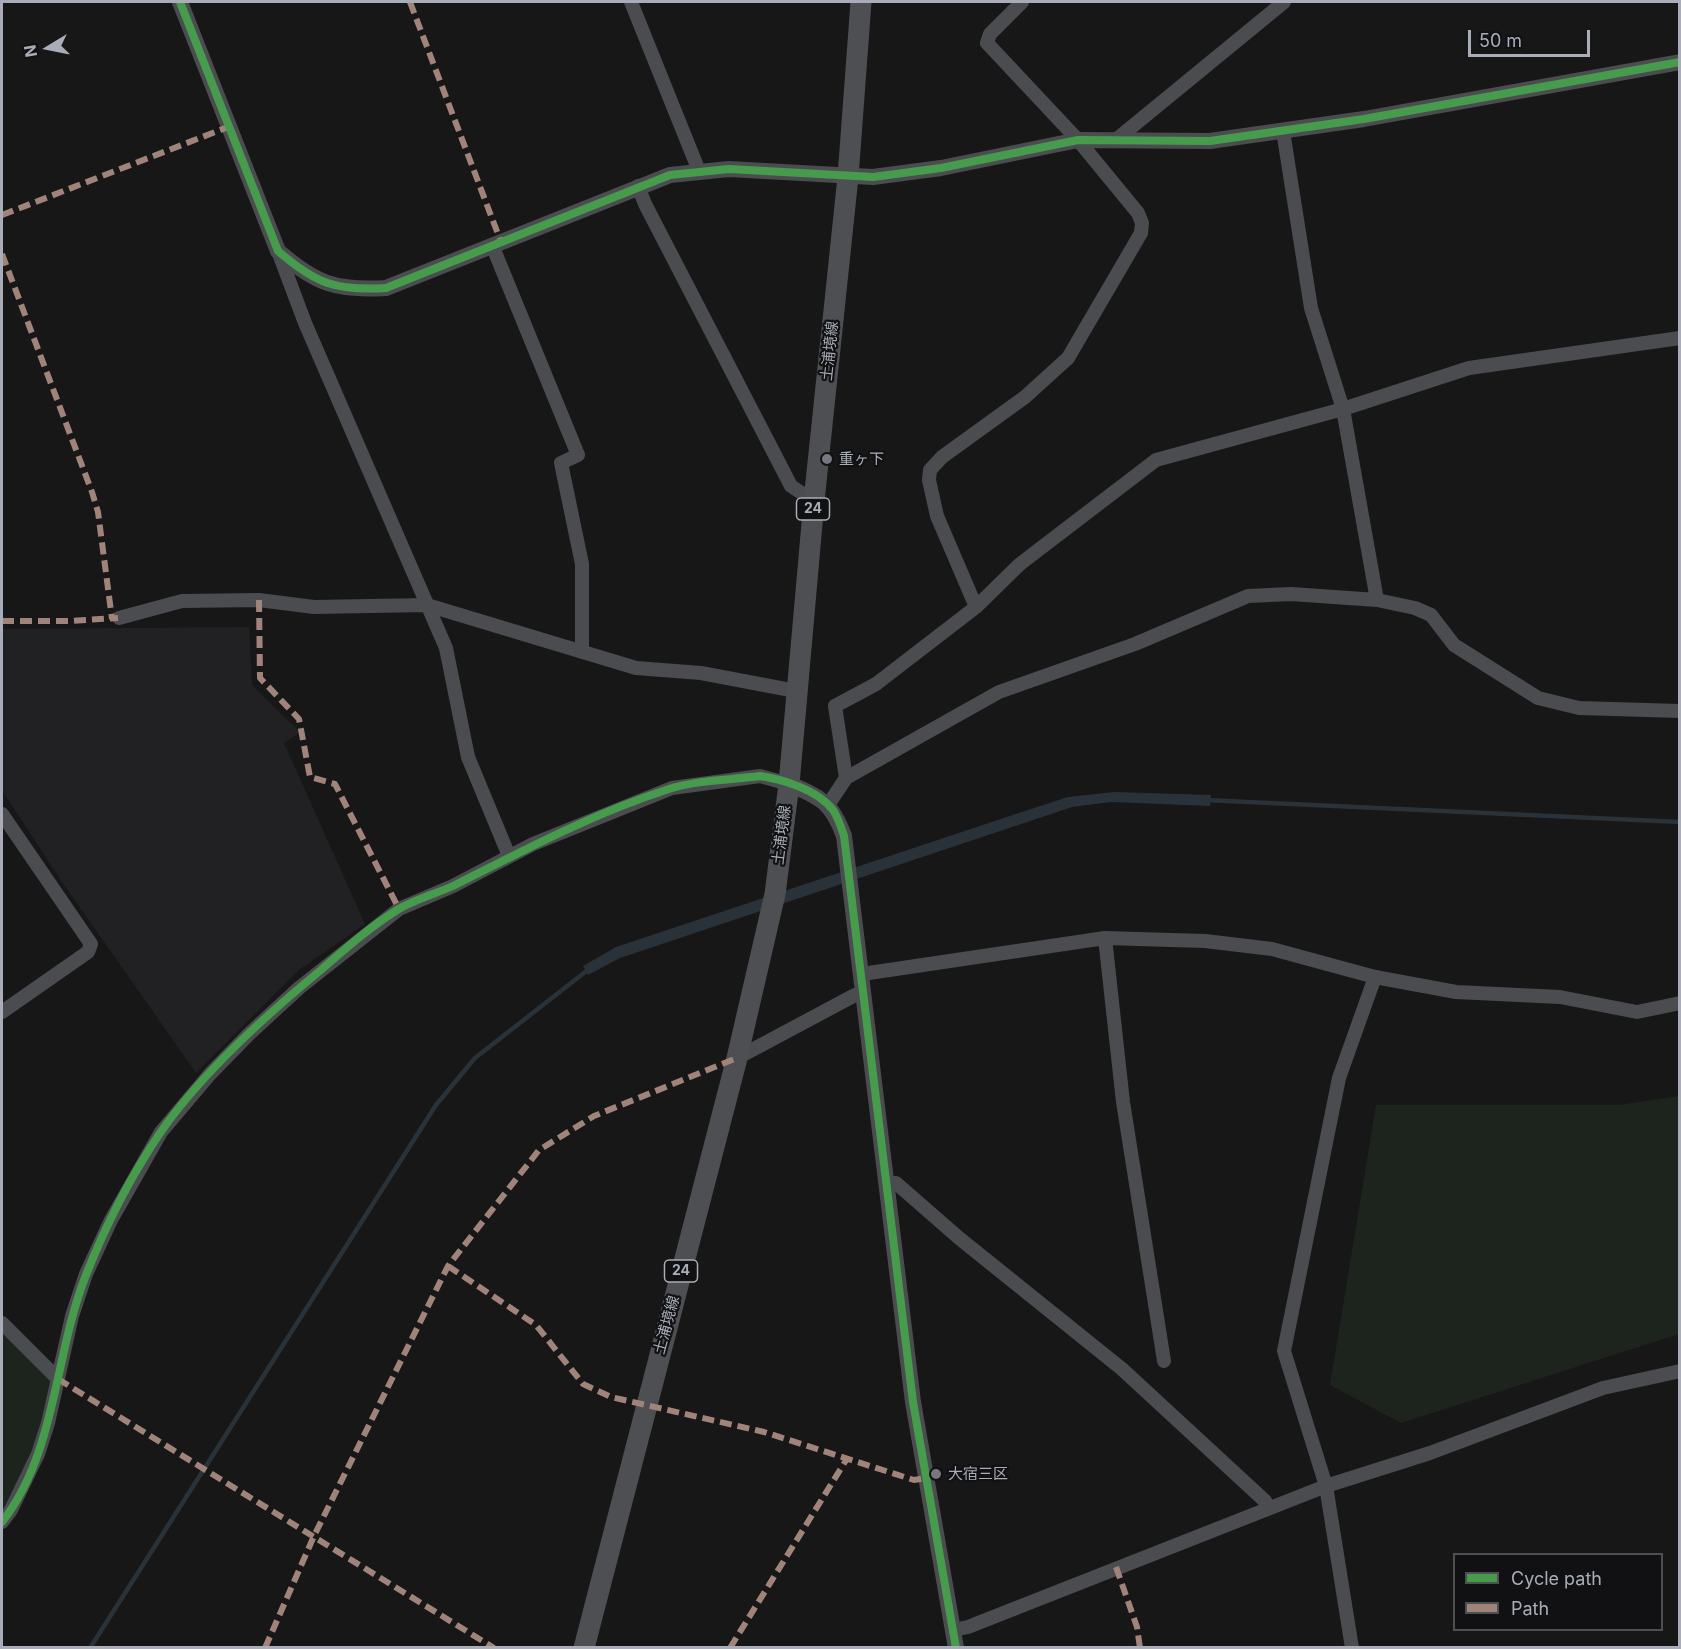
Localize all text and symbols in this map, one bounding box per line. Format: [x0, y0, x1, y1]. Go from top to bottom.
north arrow [18, 18, 78, 78]
scale bar [1471, 18, 1592, 56]
text: 50 m [1479, 30, 1522, 51]
text: N [19, 43, 41, 59]
street label: 土浦境線 [818, 320, 842, 382]
place label: 重ヶ下 [839, 450, 884, 468]
marker: 重ヶ下 [820, 452, 834, 466]
road number: 24 [796, 498, 830, 520]
street label: 土浦境線 [769, 804, 795, 866]
road number: 24 [664, 1260, 698, 1282]
street label: 土浦境線 [651, 1294, 683, 1356]
place label: 大宿三区 [948, 1465, 1008, 1483]
marker: 大宿三区 [929, 1467, 943, 1481]
legend [1453, 1553, 1663, 1631]
text: Cycle path [1511, 1568, 1602, 1589]
text: Path [1511, 1598, 1549, 1619]

